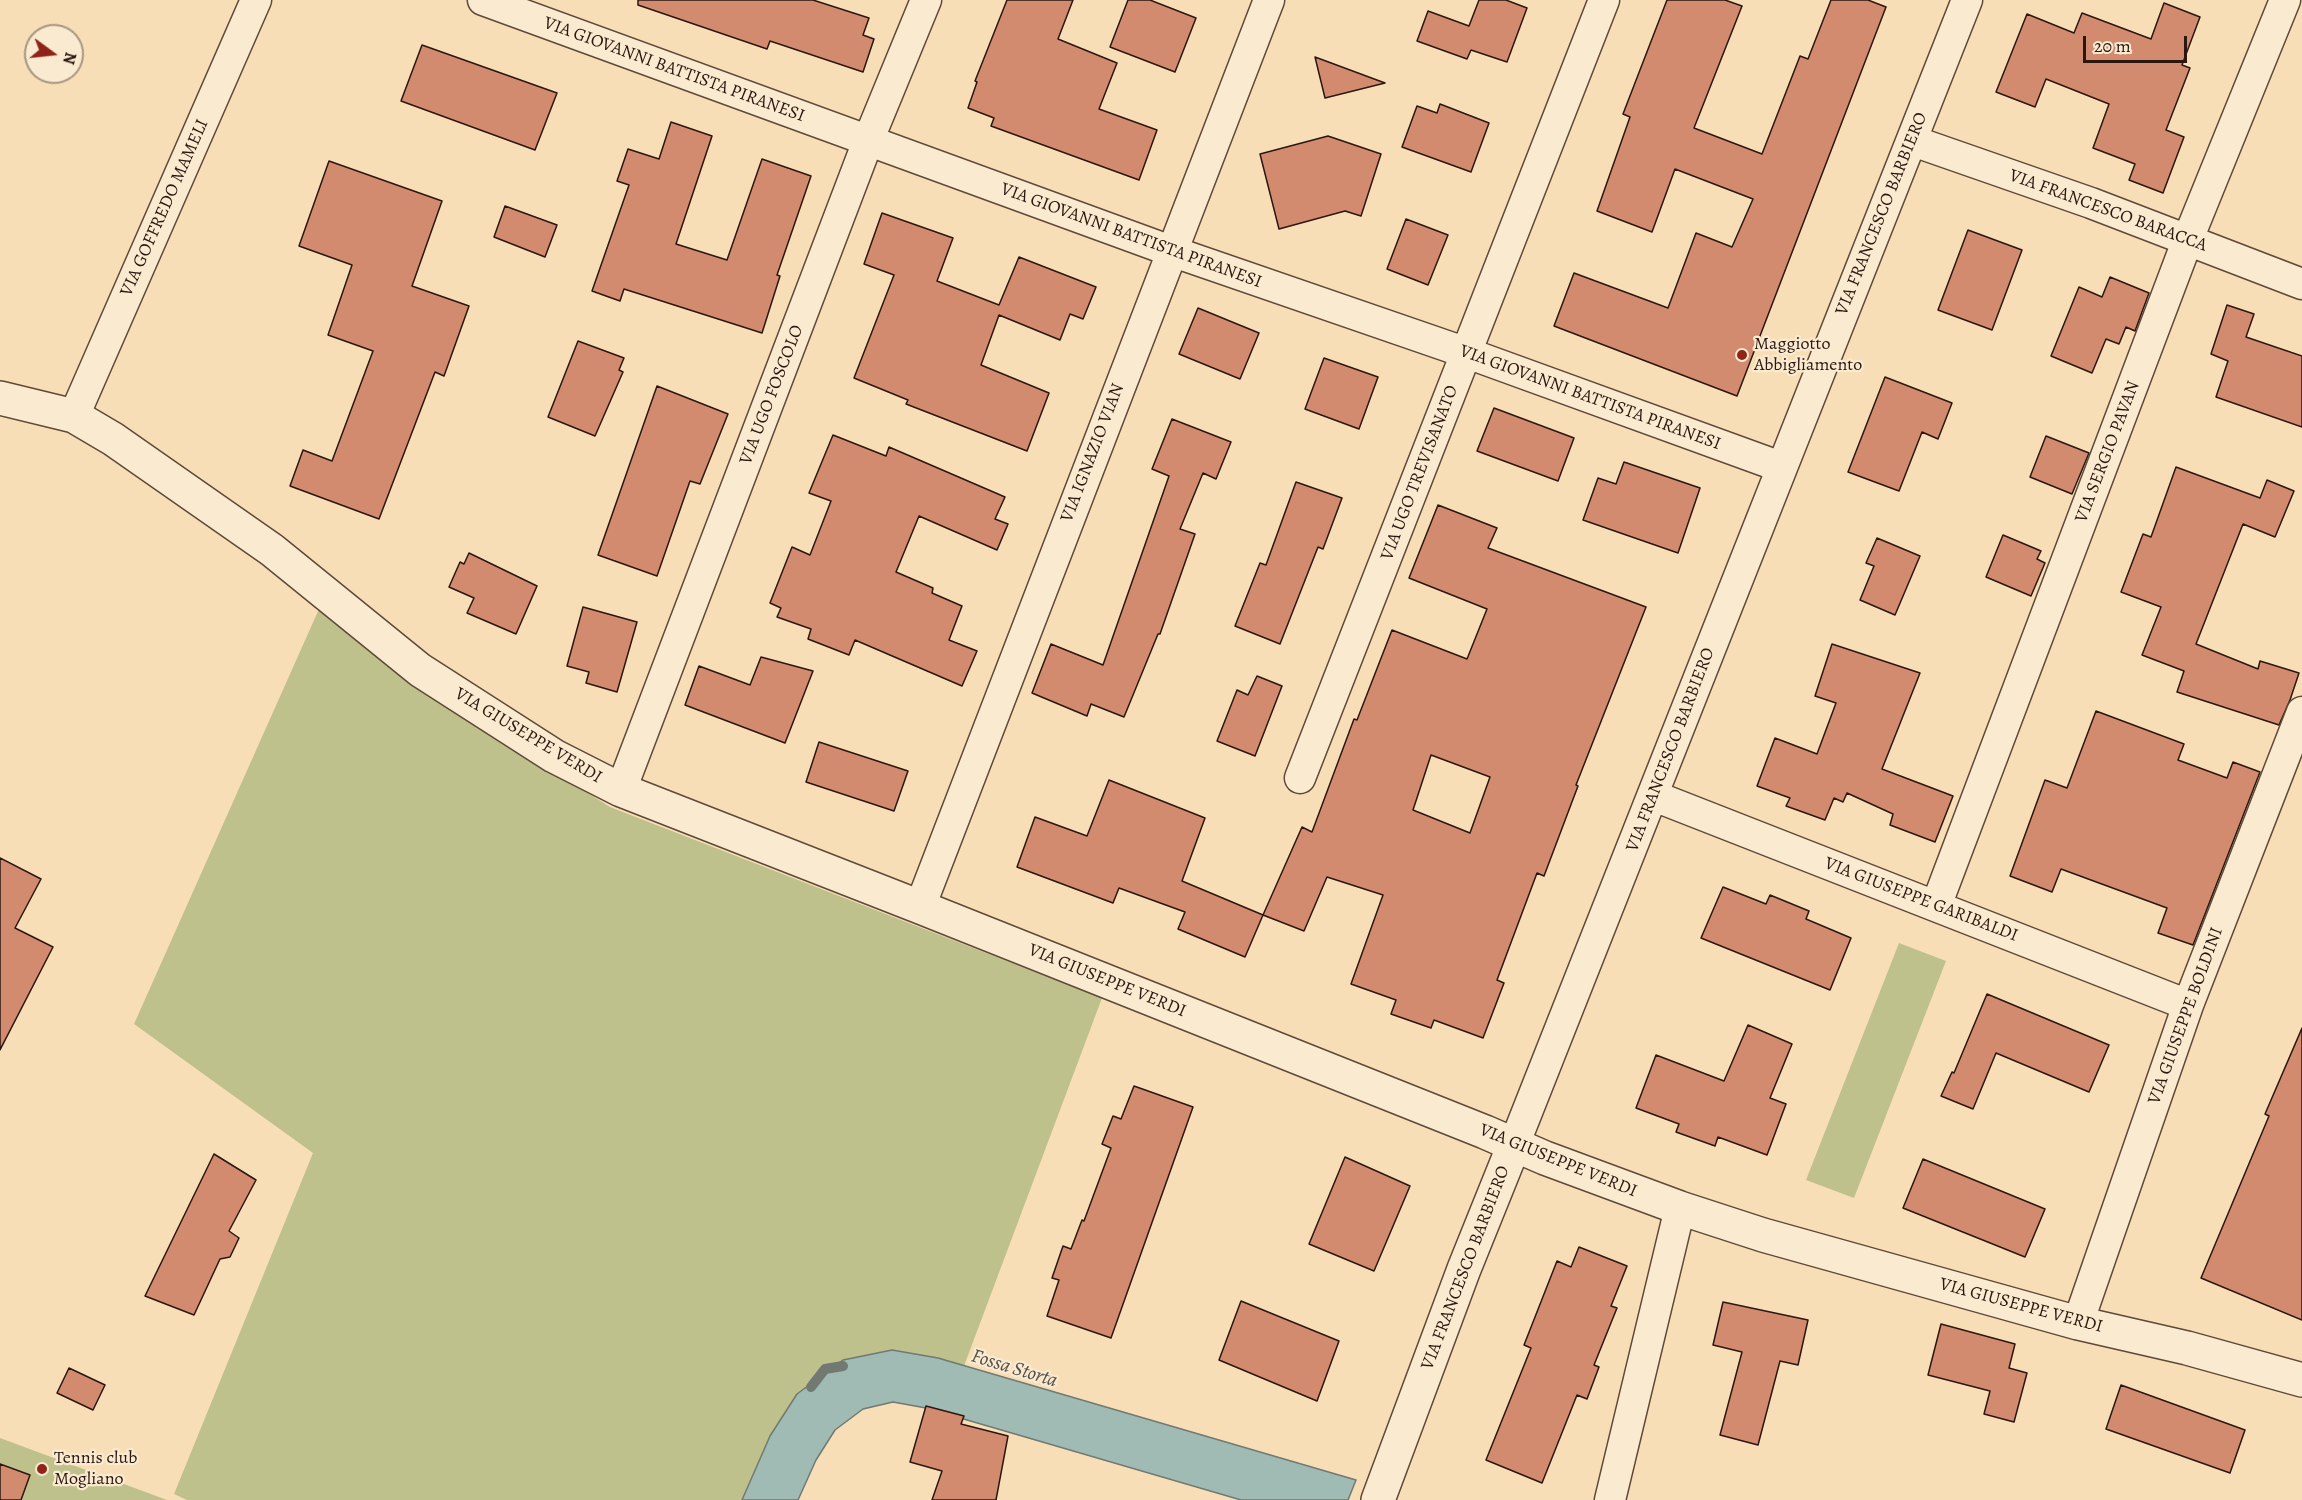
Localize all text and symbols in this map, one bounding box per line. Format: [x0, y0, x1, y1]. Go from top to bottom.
street label: VIA GIOVANNI BATTISTA PIRANESI [541, 13, 807, 127]
north arrow [24, 24, 84, 84]
scale bar [2086, 24, 2190, 62]
text: 20 m [2094, 34, 2131, 58]
text: N [57, 50, 82, 67]
street label: VIA FRANCESCO BARBIERO [1831, 109, 1933, 319]
street label: VIA GOFFREDO MAMELI [116, 116, 214, 300]
street label: VIA FRANCESCO BARACCA [2006, 165, 2210, 257]
street label: VIA GIOVANNI BATTISTA PIRANESI [998, 179, 1264, 293]
street label: VIA UGO FOSCOLO [735, 322, 809, 468]
place label: Maggiotto Abbigliamento [1754, 334, 1862, 376]
street label: VIA GIOVANNI BATTISTA PIRANESI [1457, 341, 1723, 455]
marker: Maggiotto Abbigliamento [1735, 348, 1749, 362]
street label: VIA SERGIO PAVAN [2071, 378, 2145, 526]
street label: VIA IGNAZIO VIAN [1057, 381, 1129, 525]
street label: VIA UGO TREVISANATO [1377, 383, 1463, 563]
street label: VIA FRANCESCO BARBIERO [1622, 645, 1720, 855]
street label: VIA GIUSEPPE VERDI [450, 683, 606, 789]
street label: VIA GIUSEPPE GARIBALDI [1821, 853, 2021, 947]
street label: VIA GIUSEPPE BOLDINI [2144, 924, 2228, 1108]
street label: VIA GIUSEPPE VERDI [1025, 939, 1189, 1023]
street label: VIA GIUSEPPE VERDI [1476, 1119, 1640, 1203]
street label: VIA FRANCESCO BARBIERO [1417, 1163, 1515, 1373]
street label: VIA GIUSEPPE VERDI [1937, 1274, 2105, 1338]
water label: Fossa Storta [968, 1345, 1060, 1393]
place label: Tennis club Mogliano [54, 1448, 137, 1490]
marker: Tennis club Mogliano [35, 1462, 49, 1476]

